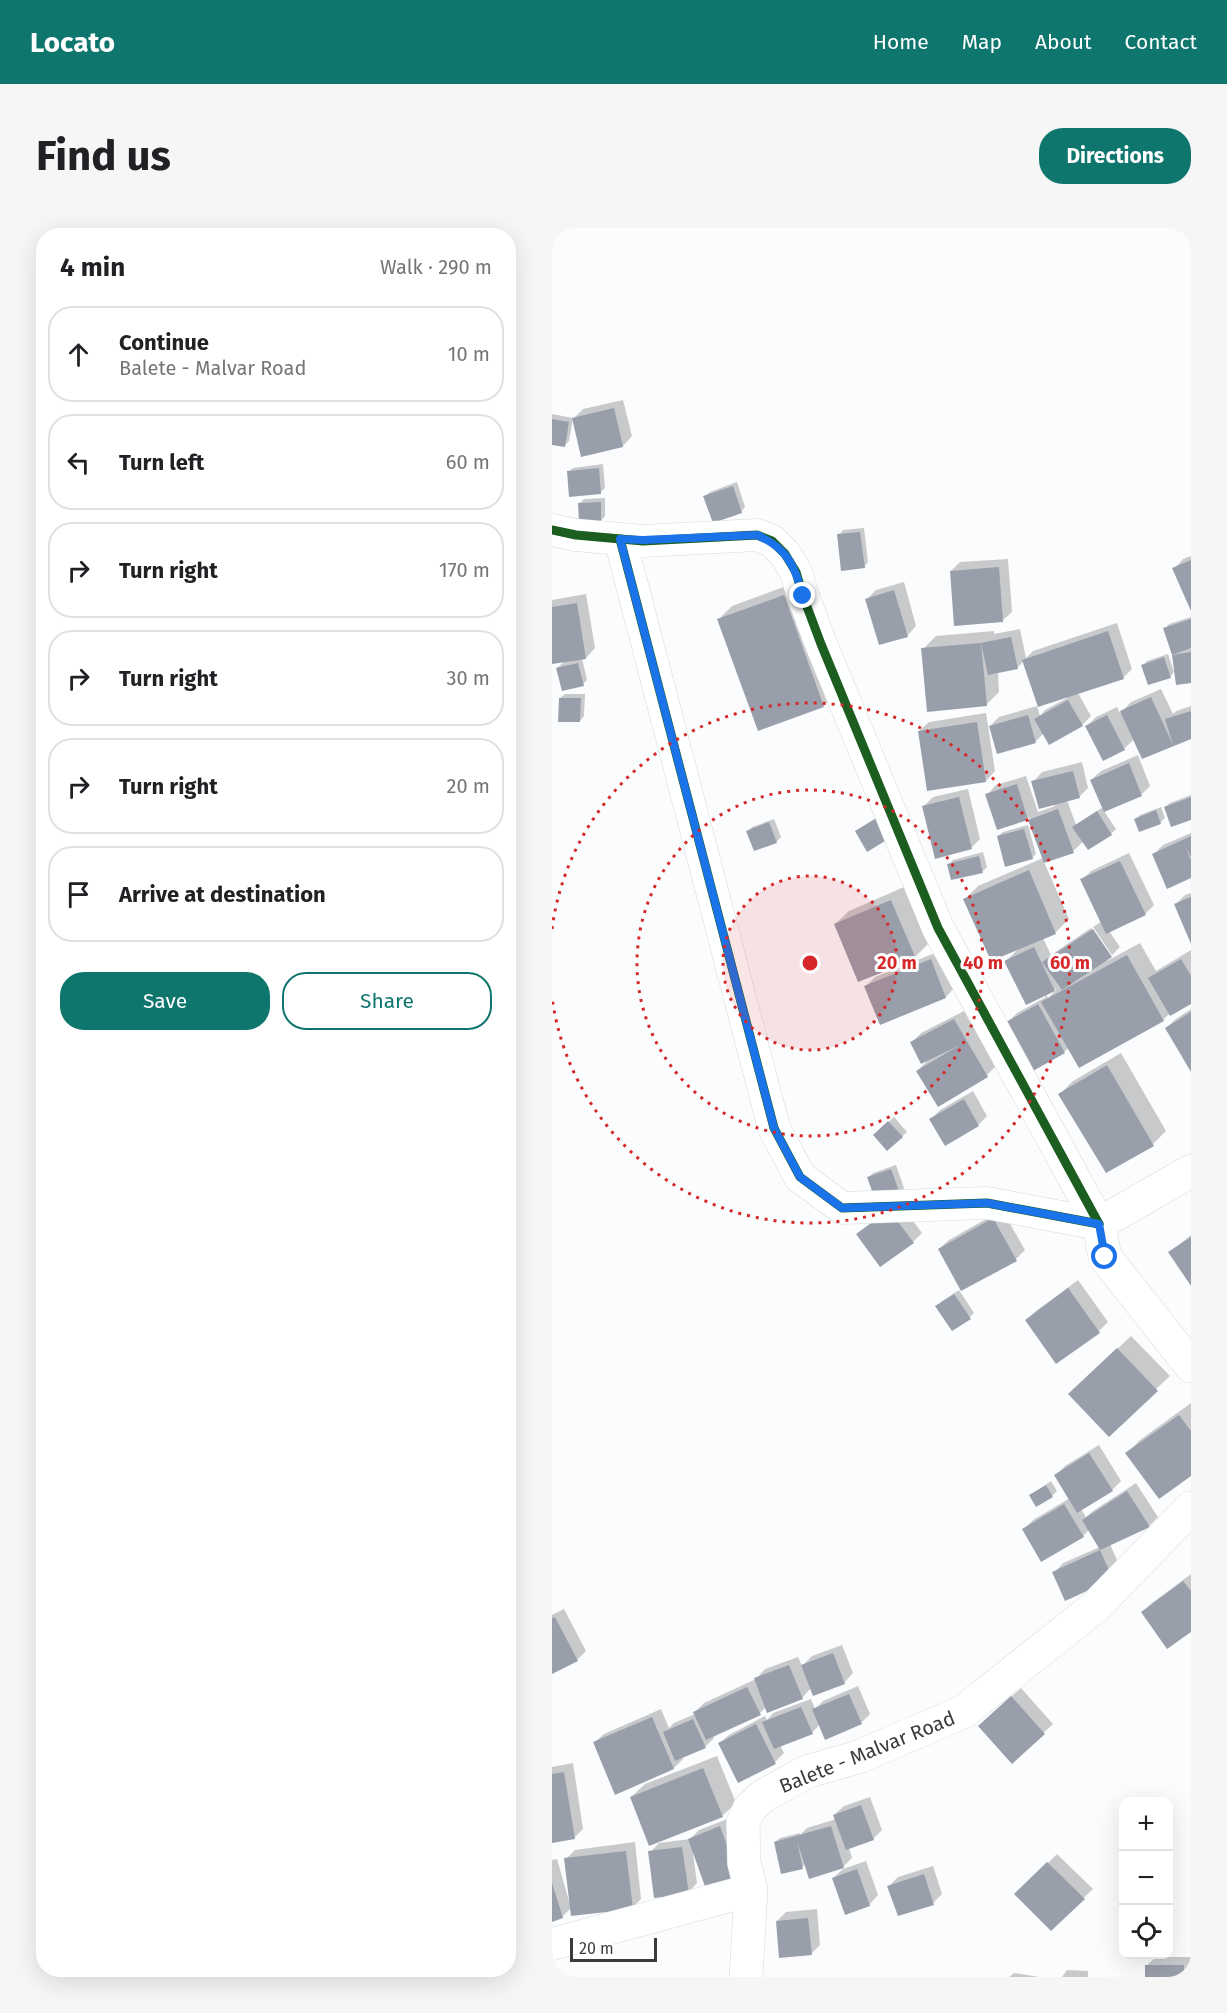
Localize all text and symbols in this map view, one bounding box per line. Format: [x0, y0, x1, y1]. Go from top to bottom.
text: Locato [30, 26, 115, 59]
text: Home [873, 29, 929, 55]
text: Map [962, 29, 1002, 55]
text: About [1035, 29, 1092, 55]
text: Contact [1125, 29, 1197, 55]
button: Directions [1039, 128, 1191, 184]
text: Find us [36, 131, 171, 181]
text: 4 min [60, 252, 125, 283]
text: Walk · 290 m [380, 255, 492, 279]
text: Continue [119, 329, 209, 356]
icon: ahead [62, 338, 95, 371]
text: 10 m [448, 342, 490, 366]
text: Balete - Malvar Road [119, 356, 306, 380]
icon: left [62, 446, 95, 479]
text: Turn left [119, 449, 204, 476]
text: 60 m [446, 450, 490, 474]
icon: right [62, 554, 95, 587]
text: Turn right [119, 557, 218, 584]
text: 170 m [439, 558, 490, 582]
route end [789, 582, 815, 608]
icon: right [62, 662, 95, 695]
text: Turn right [119, 665, 218, 692]
text: 30 m [446, 666, 490, 690]
icon: right [62, 770, 95, 803]
text: Turn right [119, 773, 218, 800]
text: 20 m [447, 774, 490, 798]
icon: arrive [62, 878, 95, 911]
text: Arrive at destination [119, 881, 326, 908]
text: 20 m [877, 952, 917, 974]
text: 40 m [963, 952, 1003, 974]
text: 60 m [1050, 952, 1090, 974]
centre of rings [800, 953, 820, 973]
button: Save [60, 972, 270, 1030]
button: Share [282, 972, 492, 1030]
route start [1091, 1243, 1117, 1269]
street label: Balete - Malvar Road [776, 1706, 958, 1798]
map controls [1119, 1797, 1173, 1959]
button: + [1119, 1797, 1173, 1851]
button: − [1119, 1851, 1173, 1905]
button: locate [1119, 1905, 1173, 1959]
scale bar [570, 1935, 657, 1962]
text: 20 m [579, 1939, 614, 1958]

